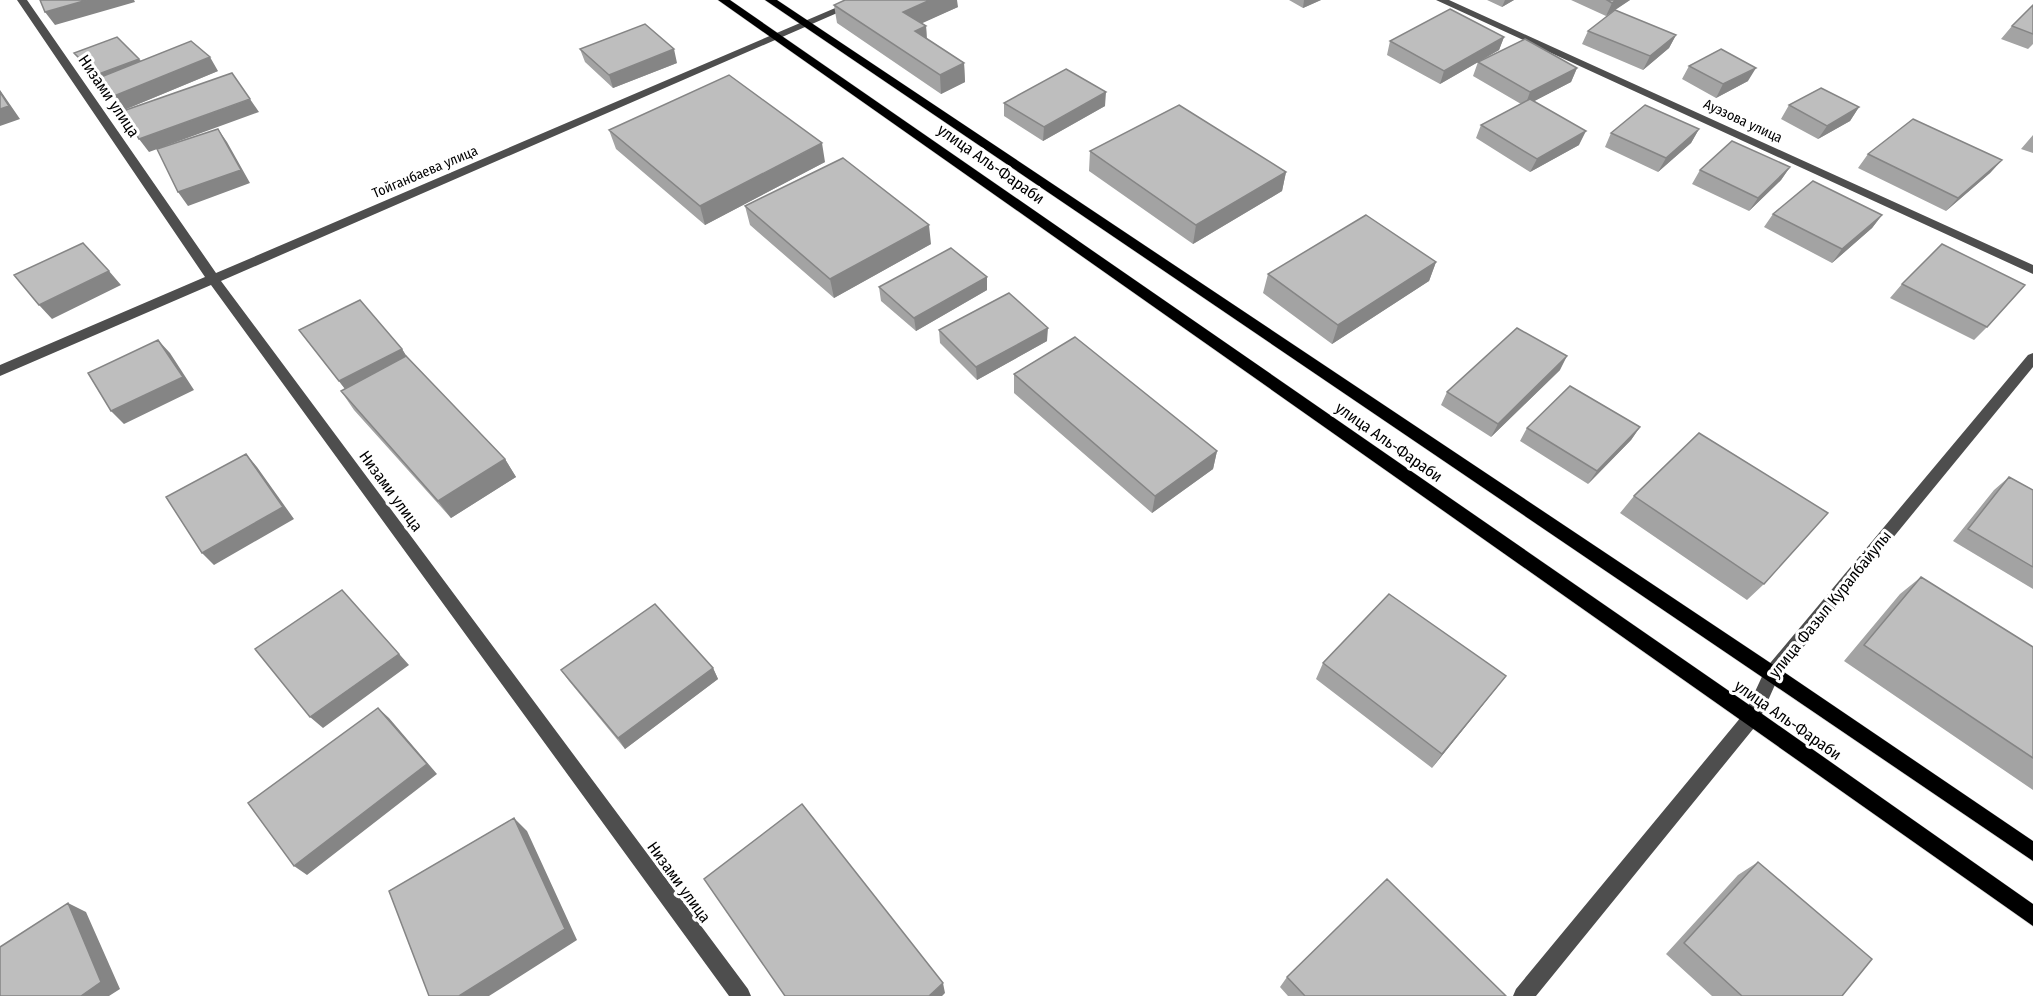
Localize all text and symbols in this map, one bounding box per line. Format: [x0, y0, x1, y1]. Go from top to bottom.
street label: Низами улица [74, 51, 144, 141]
street label: Ауэзова улица [1701, 95, 1785, 147]
street label: улица Аль-Фараби [934, 120, 1048, 208]
street label: Тойганбаева улица [370, 142, 480, 202]
street label: улица Аль-Фараби [1332, 398, 1446, 486]
street label: Низами улица [355, 447, 427, 535]
street label: улица Фазыл Куралбайулы [1765, 527, 1895, 681]
street label: улица Аль-Фараби [1731, 676, 1845, 764]
street label: Низами улица [643, 838, 715, 926]

